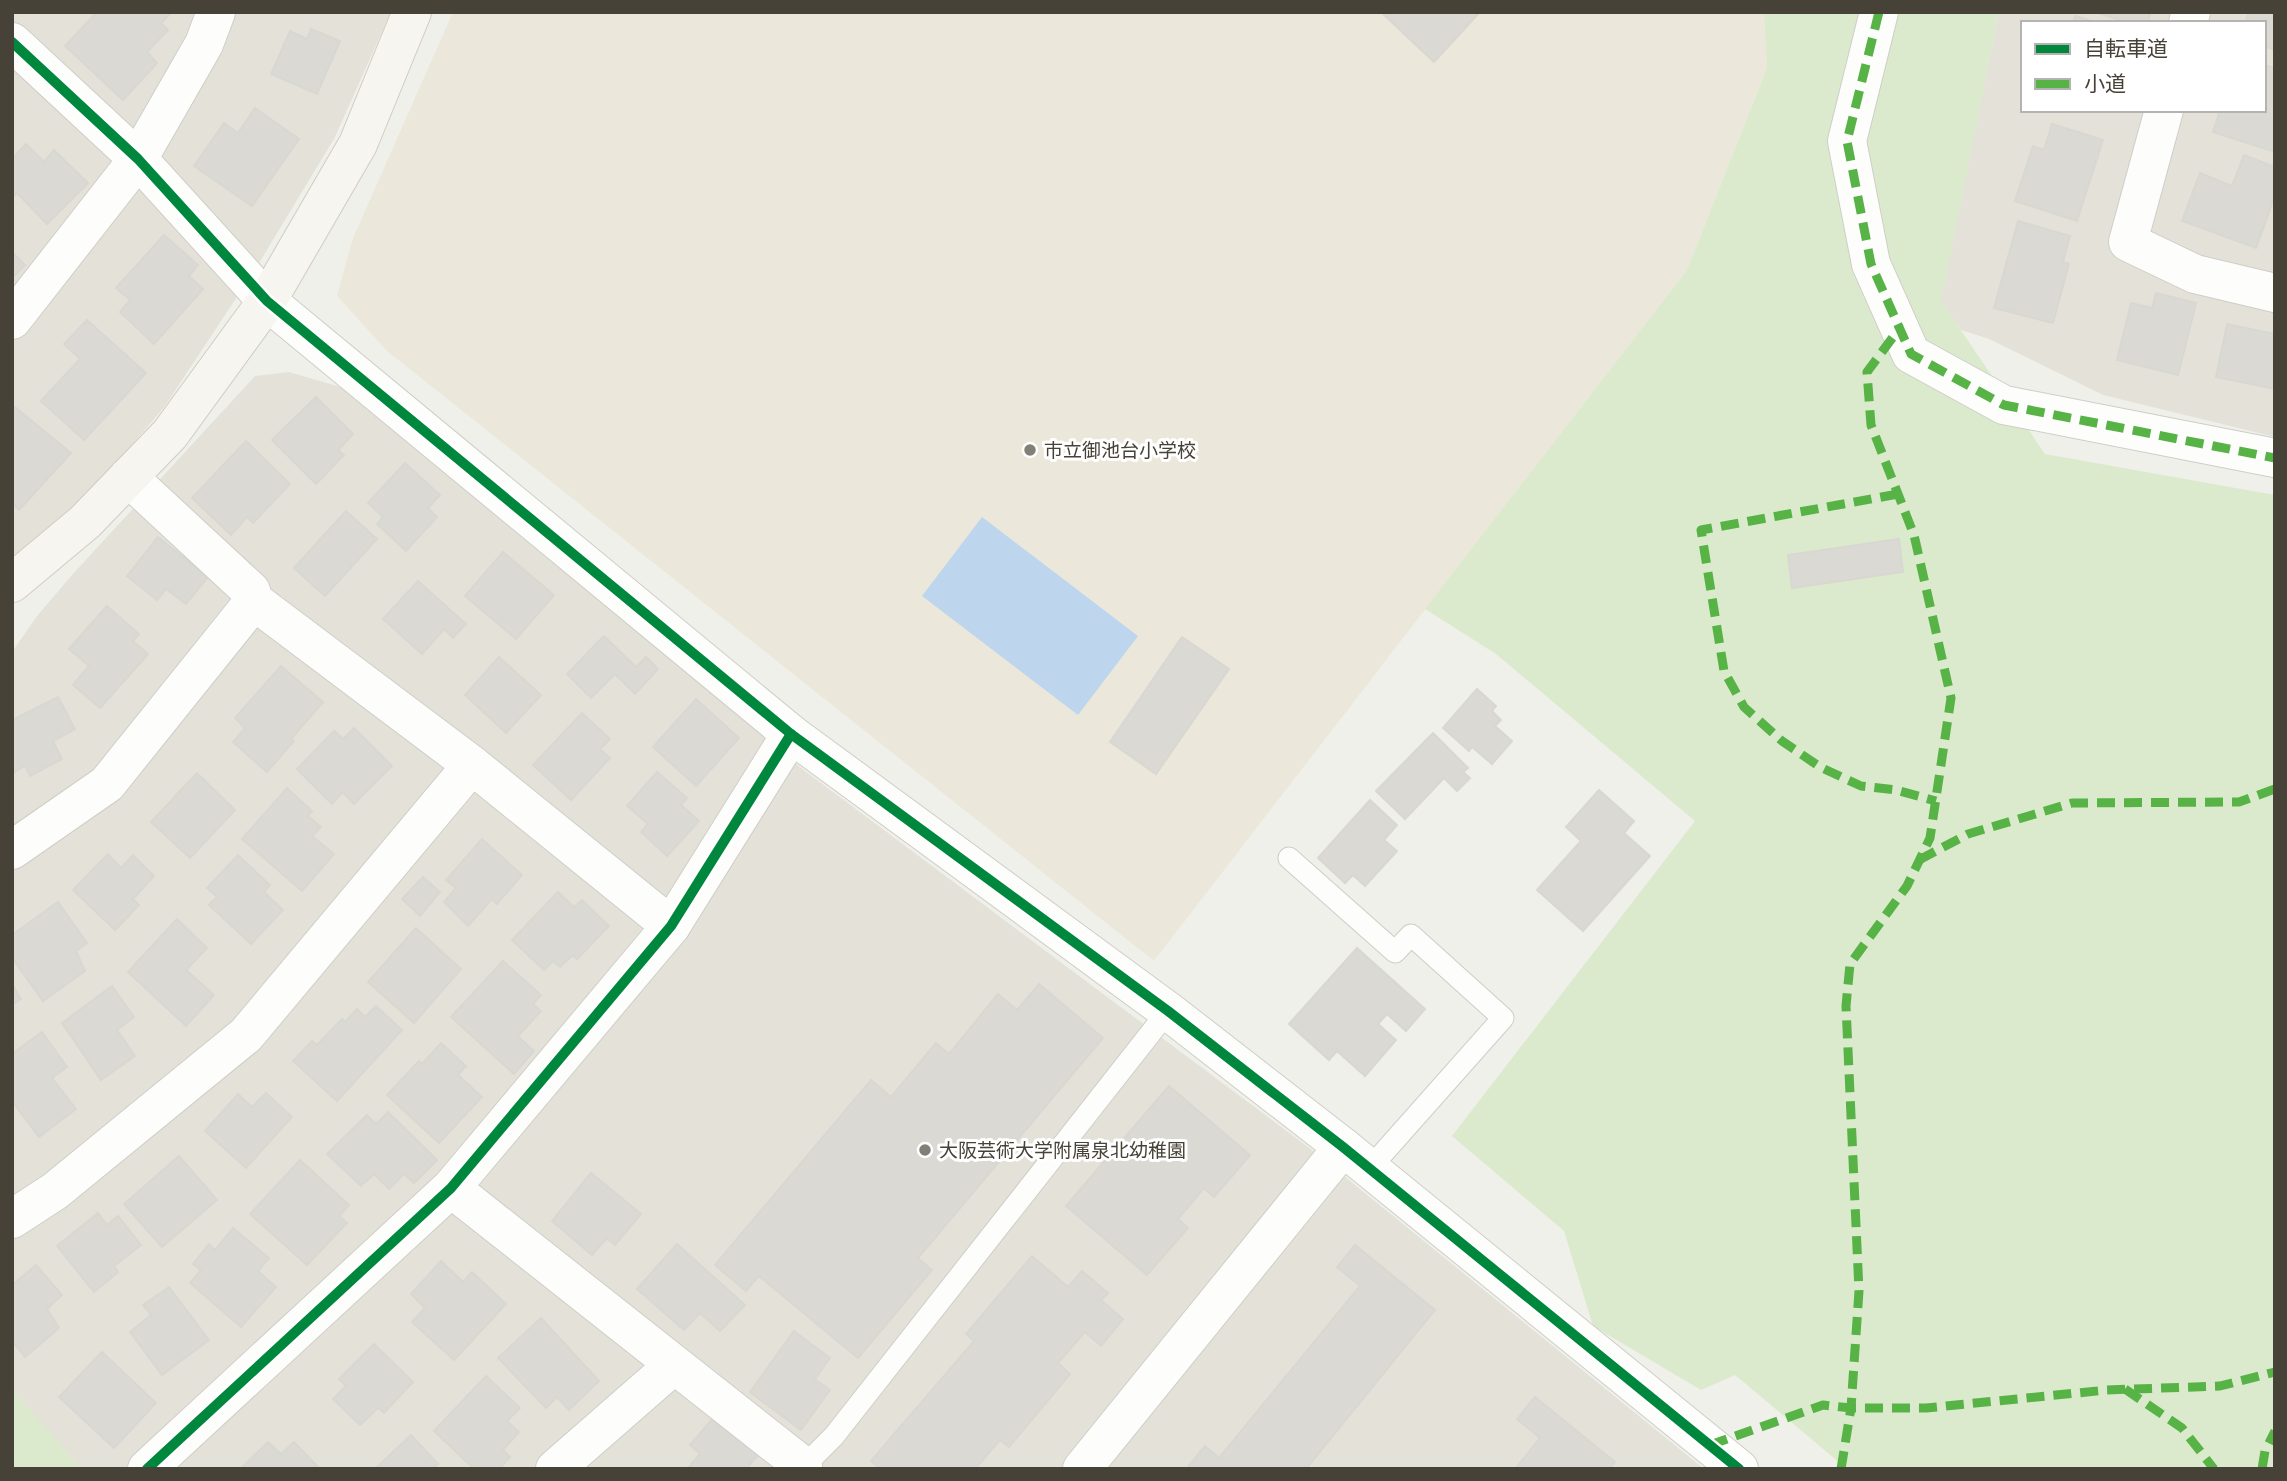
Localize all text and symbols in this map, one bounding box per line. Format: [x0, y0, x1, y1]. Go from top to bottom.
legend [2021, 21, 2266, 112]
text: 自転車道 [2084, 36, 2168, 62]
text: 小道 [2084, 71, 2126, 97]
place label: 市立御池台小学校 [1044, 439, 1196, 462]
marker: 市立御池台小学校 [1022, 442, 1038, 458]
place label: 大阪芸術大学附属泉北幼稚園 [939, 1139, 1186, 1162]
marker: 大阪芸術大学附属泉北幼稚園 [917, 1142, 933, 1158]

